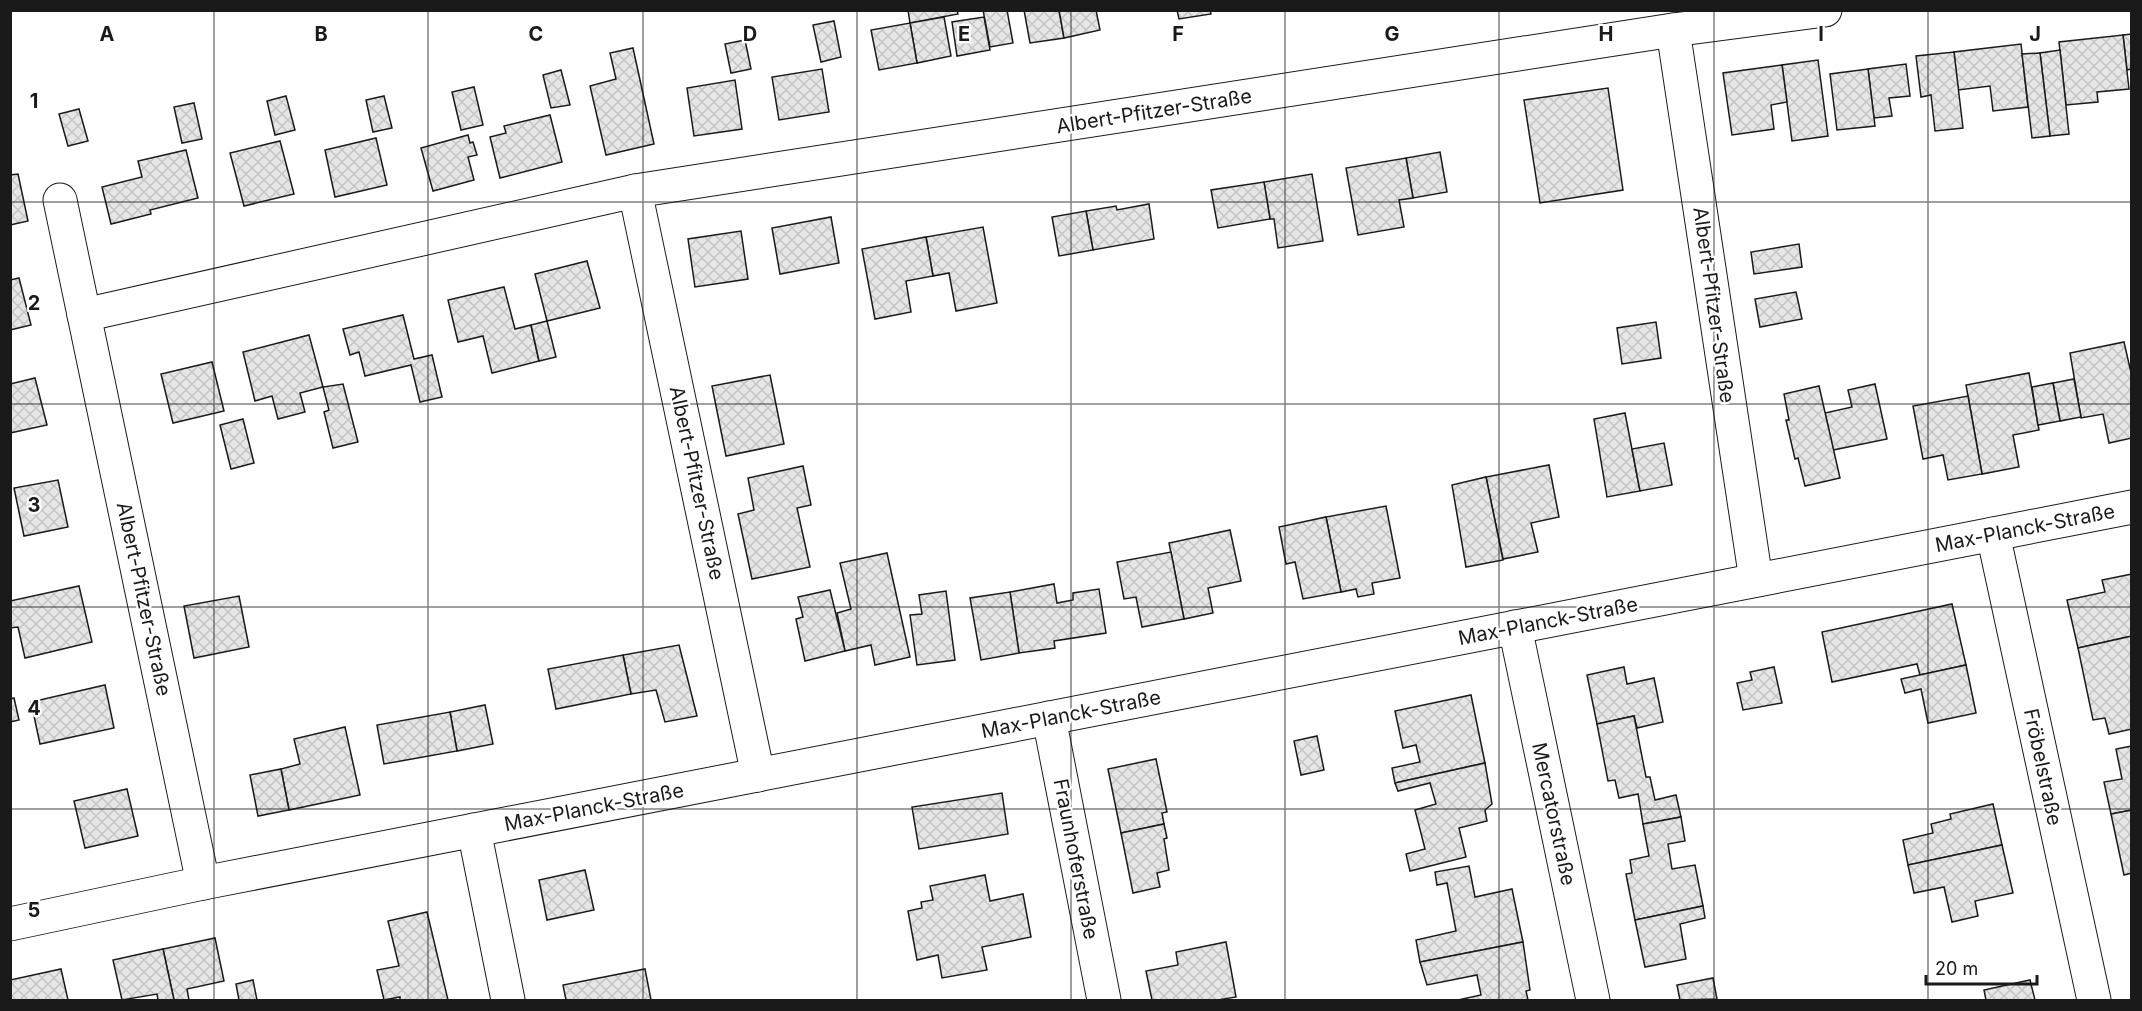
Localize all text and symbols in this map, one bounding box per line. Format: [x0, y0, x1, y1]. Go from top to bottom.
text: A [100, 22, 115, 46]
text: B [314, 22, 328, 46]
text: C [529, 22, 543, 46]
text: D [743, 22, 757, 46]
text: E [958, 22, 970, 46]
text: F [1172, 22, 1184, 46]
text: G [1384, 22, 1400, 46]
text: H [1599, 22, 1613, 46]
text: I [1818, 22, 1824, 46]
text: J [2029, 22, 2041, 46]
street label: Albert-Pfitzer-Straße [1054, 84, 1254, 138]
text: 1 [30, 89, 38, 113]
street label: Albert-Pfitzer-Straße [1688, 205, 1740, 405]
text: 2 [28, 291, 40, 315]
street label: Albert-Pfitzer-Straße [665, 384, 729, 582]
text: 3 [28, 493, 40, 517]
street label: Max-Planck-Straße [1933, 499, 2117, 557]
street label: Albert-Pfitzer-Straße [112, 500, 176, 698]
street label: Max-Planck-Straße [1456, 592, 1640, 650]
street label: Max-Planck-Straße [979, 685, 1163, 743]
text: 4 [27, 696, 41, 720]
street label: Fröbelstraße [2019, 706, 2067, 828]
street label: Mercatorstraße [1527, 740, 1581, 888]
street label: Fraunhoferstraße [1049, 777, 1103, 941]
street label: Max-Planck-Straße [502, 778, 686, 836]
text: 5 [28, 898, 40, 922]
scale bar [1926, 948, 2037, 986]
text: 20 m [1935, 958, 1978, 979]

